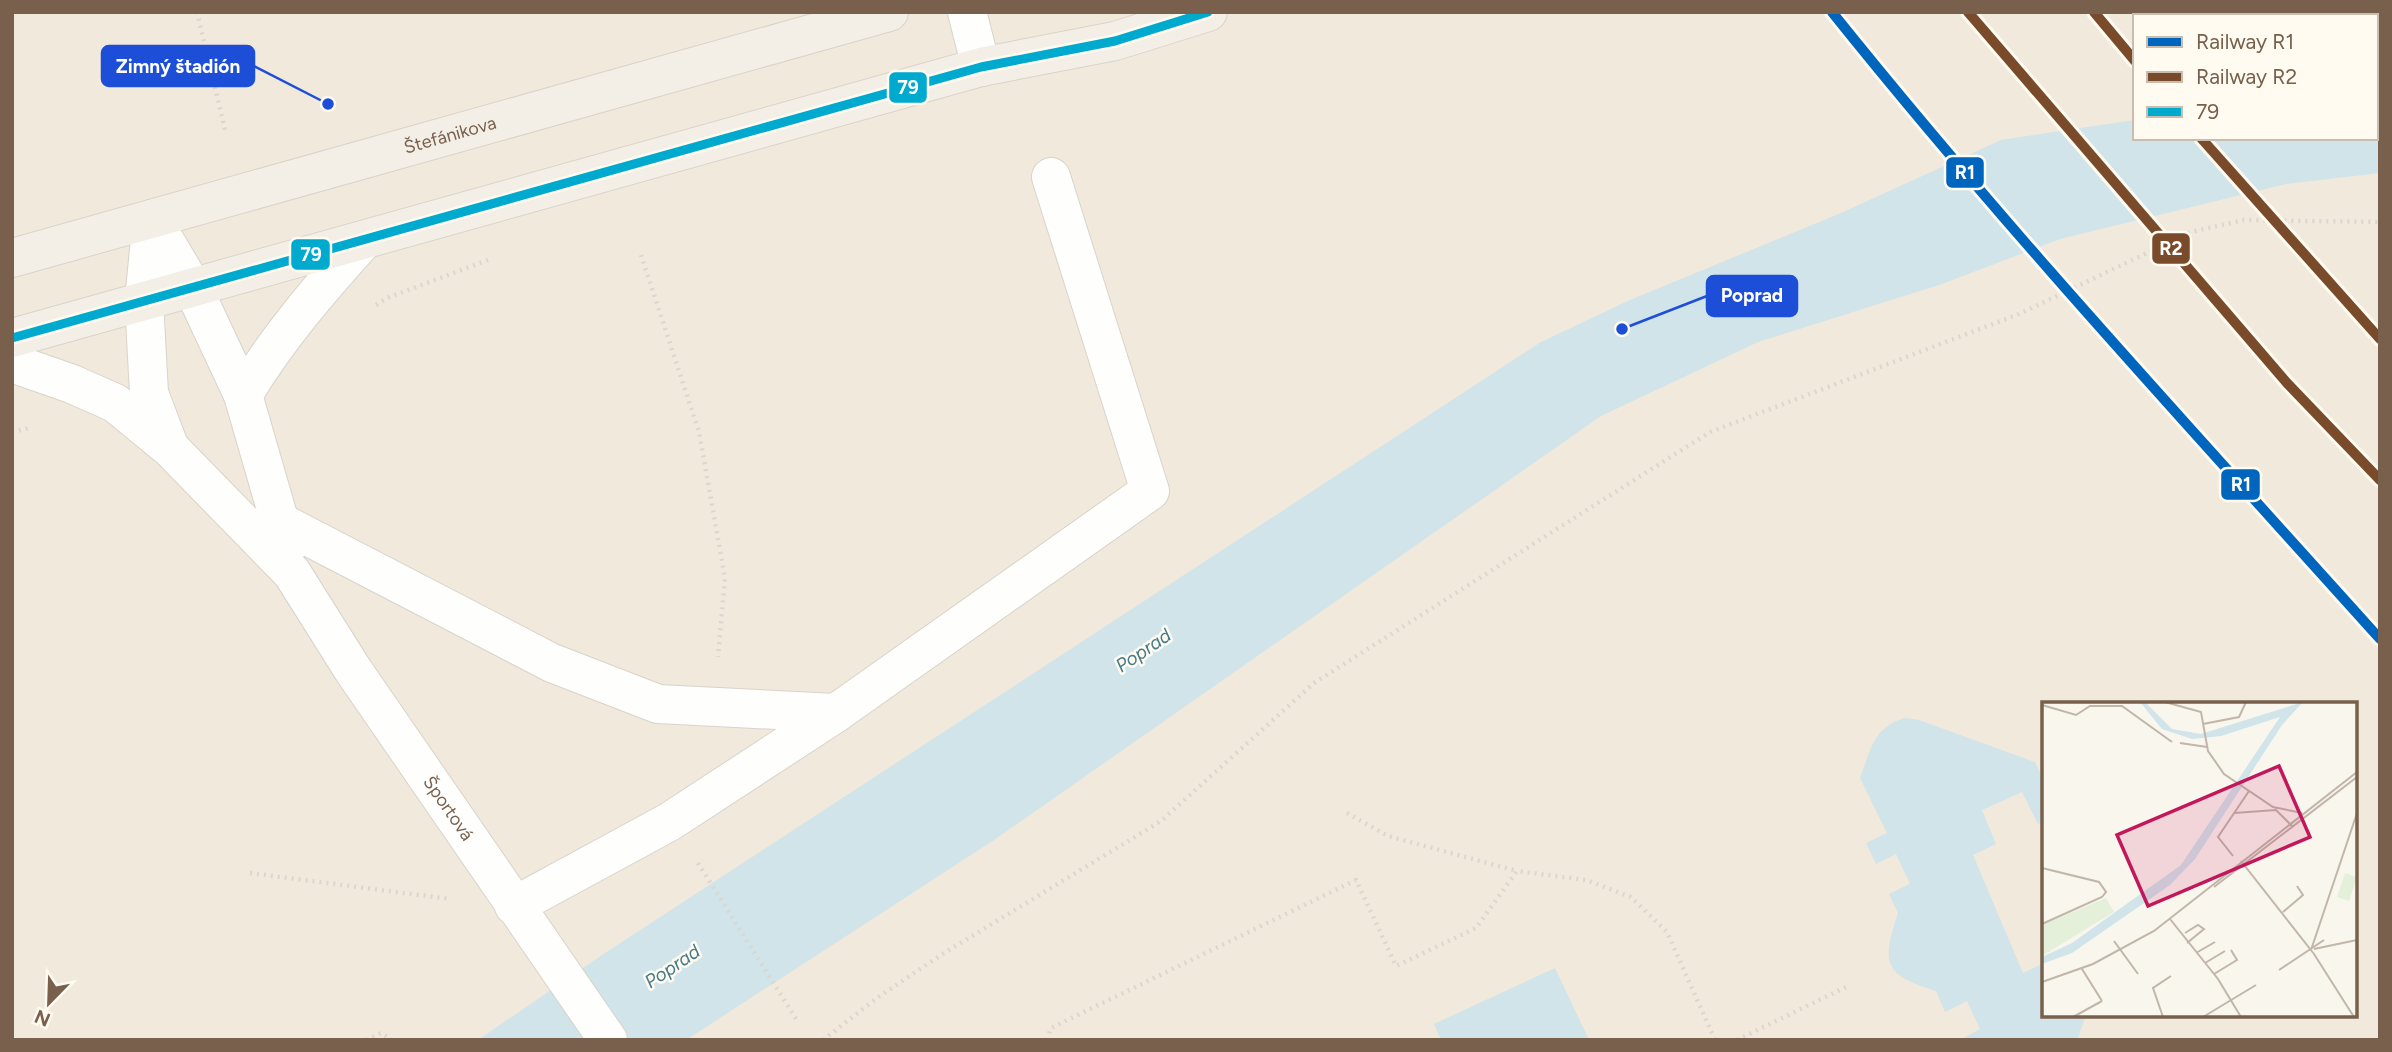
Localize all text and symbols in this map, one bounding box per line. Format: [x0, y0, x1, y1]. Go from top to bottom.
legend [2133, 14, 2378, 140]
text: Railway R1 [2196, 29, 2294, 54]
callout: Zimný štadión [102, 46, 254, 86]
text: Zimný štadión [116, 55, 240, 78]
text: Railway R2 [2196, 64, 2297, 89]
line badge: 79 [888, 71, 928, 104]
text: 79 [897, 76, 919, 99]
text: 79 [2196, 99, 2219, 124]
street label: Štefánikova [402, 112, 499, 159]
line badge: R1 [1945, 156, 1985, 189]
text: R1 [1955, 161, 1975, 184]
line badge: R2 [2151, 232, 2191, 265]
text: R2 [2159, 237, 2183, 260]
line badge: 79 [290, 238, 331, 271]
text: 79 [300, 243, 322, 266]
callout: Poprad [1707, 276, 1797, 316]
text: Poprad [1721, 284, 1783, 307]
line badge: R1 [2220, 468, 2261, 501]
text: R1 [2231, 473, 2251, 496]
water label: Poprad [1111, 623, 1176, 677]
inset map [2042, 702, 2357, 1017]
street label: Športová [418, 772, 478, 845]
water label: Poprad [640, 939, 705, 993]
north arrow [14, 968, 84, 1038]
text: N [31, 1005, 54, 1032]

